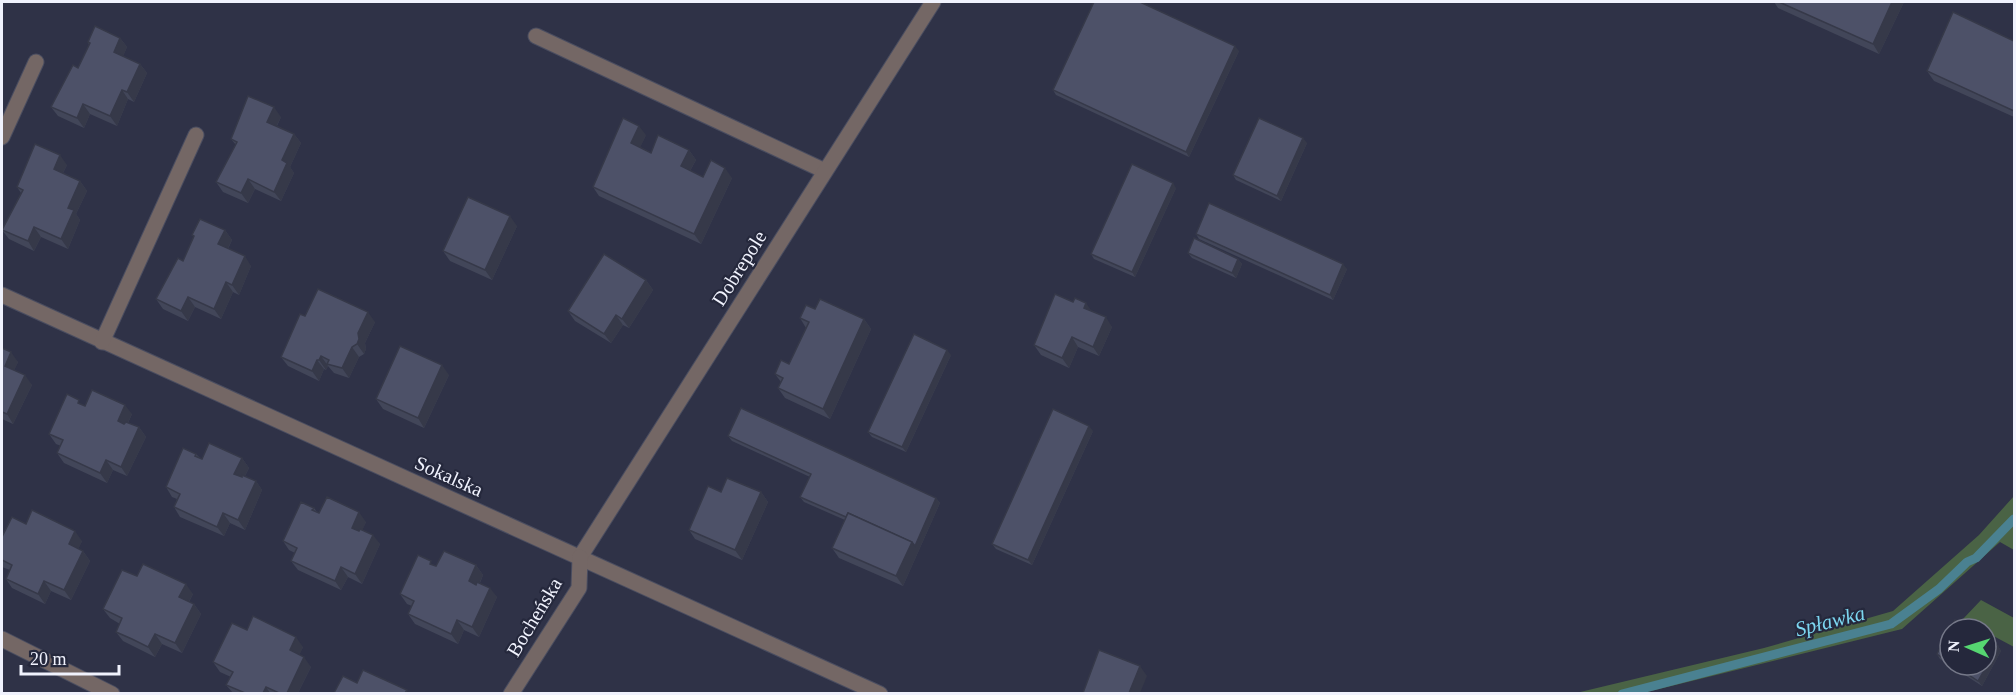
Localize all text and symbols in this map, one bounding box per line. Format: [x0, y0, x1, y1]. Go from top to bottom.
street label: Dobrepole [707, 226, 772, 310]
street label: Sokalska [412, 451, 487, 501]
street label: Bocheńska [502, 574, 566, 660]
water label: Spławka [1793, 601, 1867, 641]
north arrow [1938, 617, 1998, 677]
scale bar [21, 638, 118, 676]
text: N [1945, 640, 1962, 652]
text: 20 m [30, 649, 67, 669]

